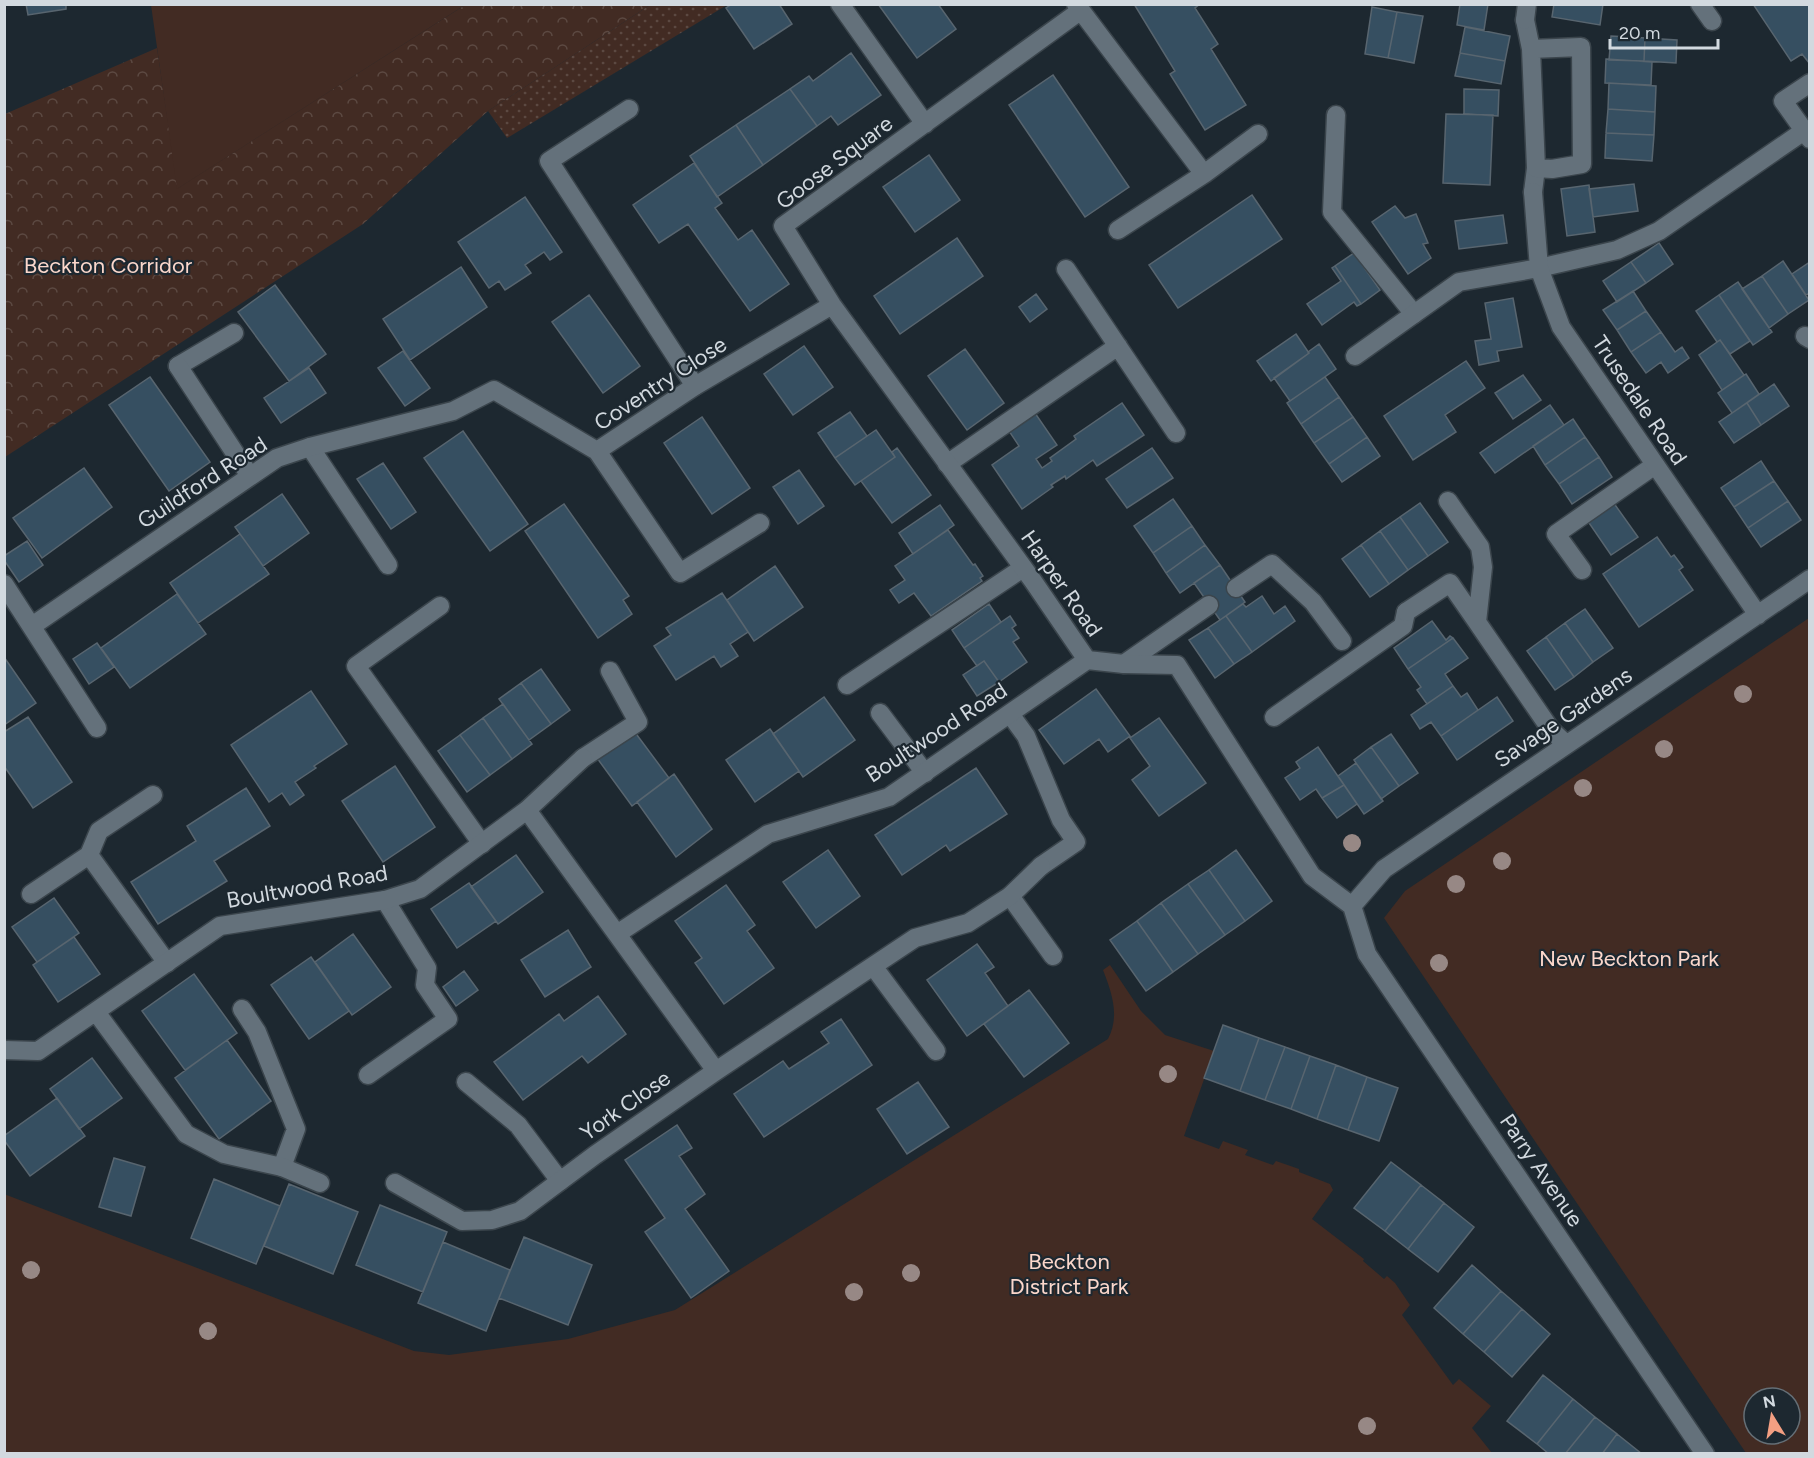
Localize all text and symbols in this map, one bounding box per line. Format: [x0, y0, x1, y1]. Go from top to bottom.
scale bar [1610, 12, 1718, 50]
text: 20 m [1619, 22, 1660, 44]
street label: Goose Square [771, 110, 898, 215]
park label: Beckton Corridor [24, 252, 193, 279]
street label: Trusedale Road [1586, 330, 1693, 470]
street label: Coventry Close [589, 331, 731, 436]
street label: Guildford Road [132, 431, 272, 534]
street label: Harper Road [1015, 525, 1108, 642]
street label: Savage Gardens [1489, 661, 1637, 773]
street label: Boultwood Road [861, 677, 1012, 788]
street label: Boultwood Road [224, 859, 390, 914]
park label: New Beckton Park [1539, 945, 1719, 972]
street label: York Close [575, 1065, 676, 1146]
street label: Parry Avenue [1494, 1109, 1589, 1232]
park label: Beckton District Park [1010, 1248, 1129, 1300]
north arrow [1742, 1386, 1802, 1446]
text: N [1761, 1391, 1777, 1412]

